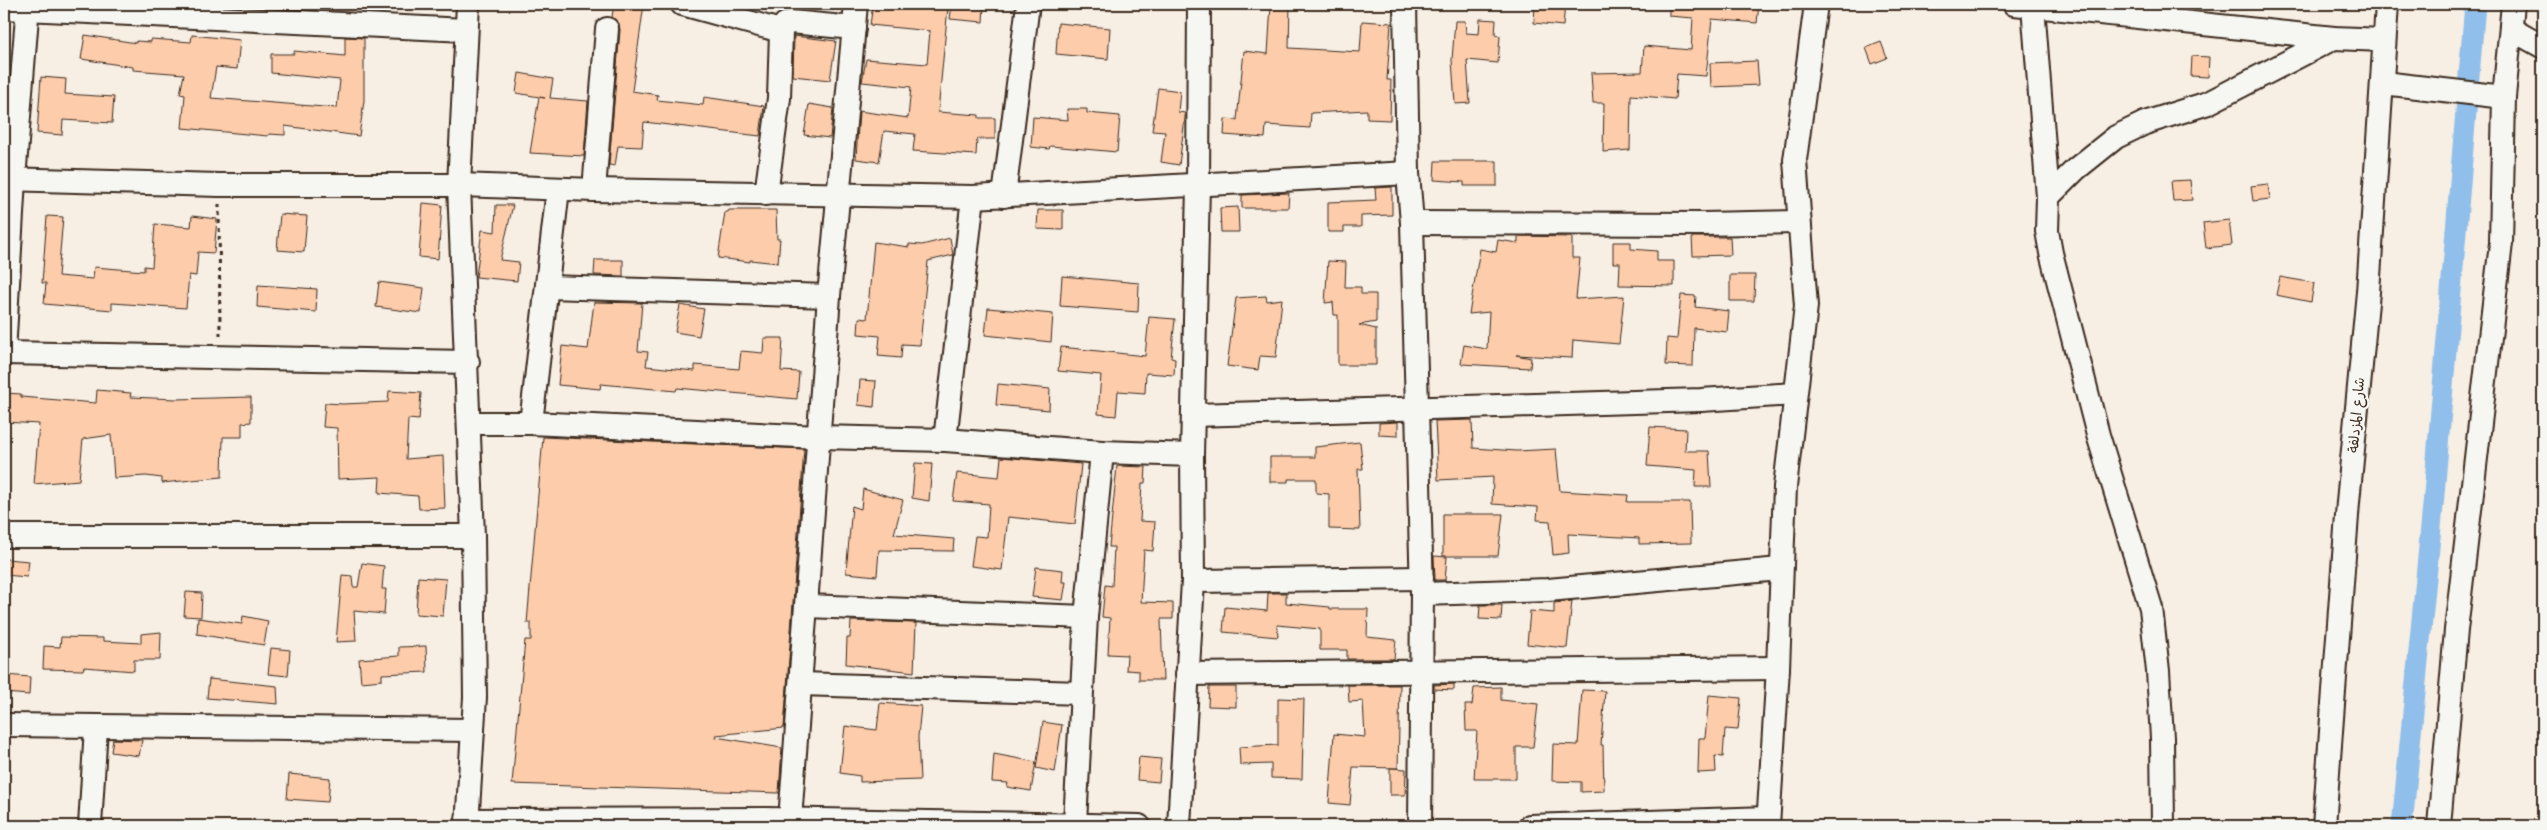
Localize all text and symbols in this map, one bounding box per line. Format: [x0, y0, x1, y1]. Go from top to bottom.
street label: شارع المزدلفة [2343, 376, 2369, 454]

